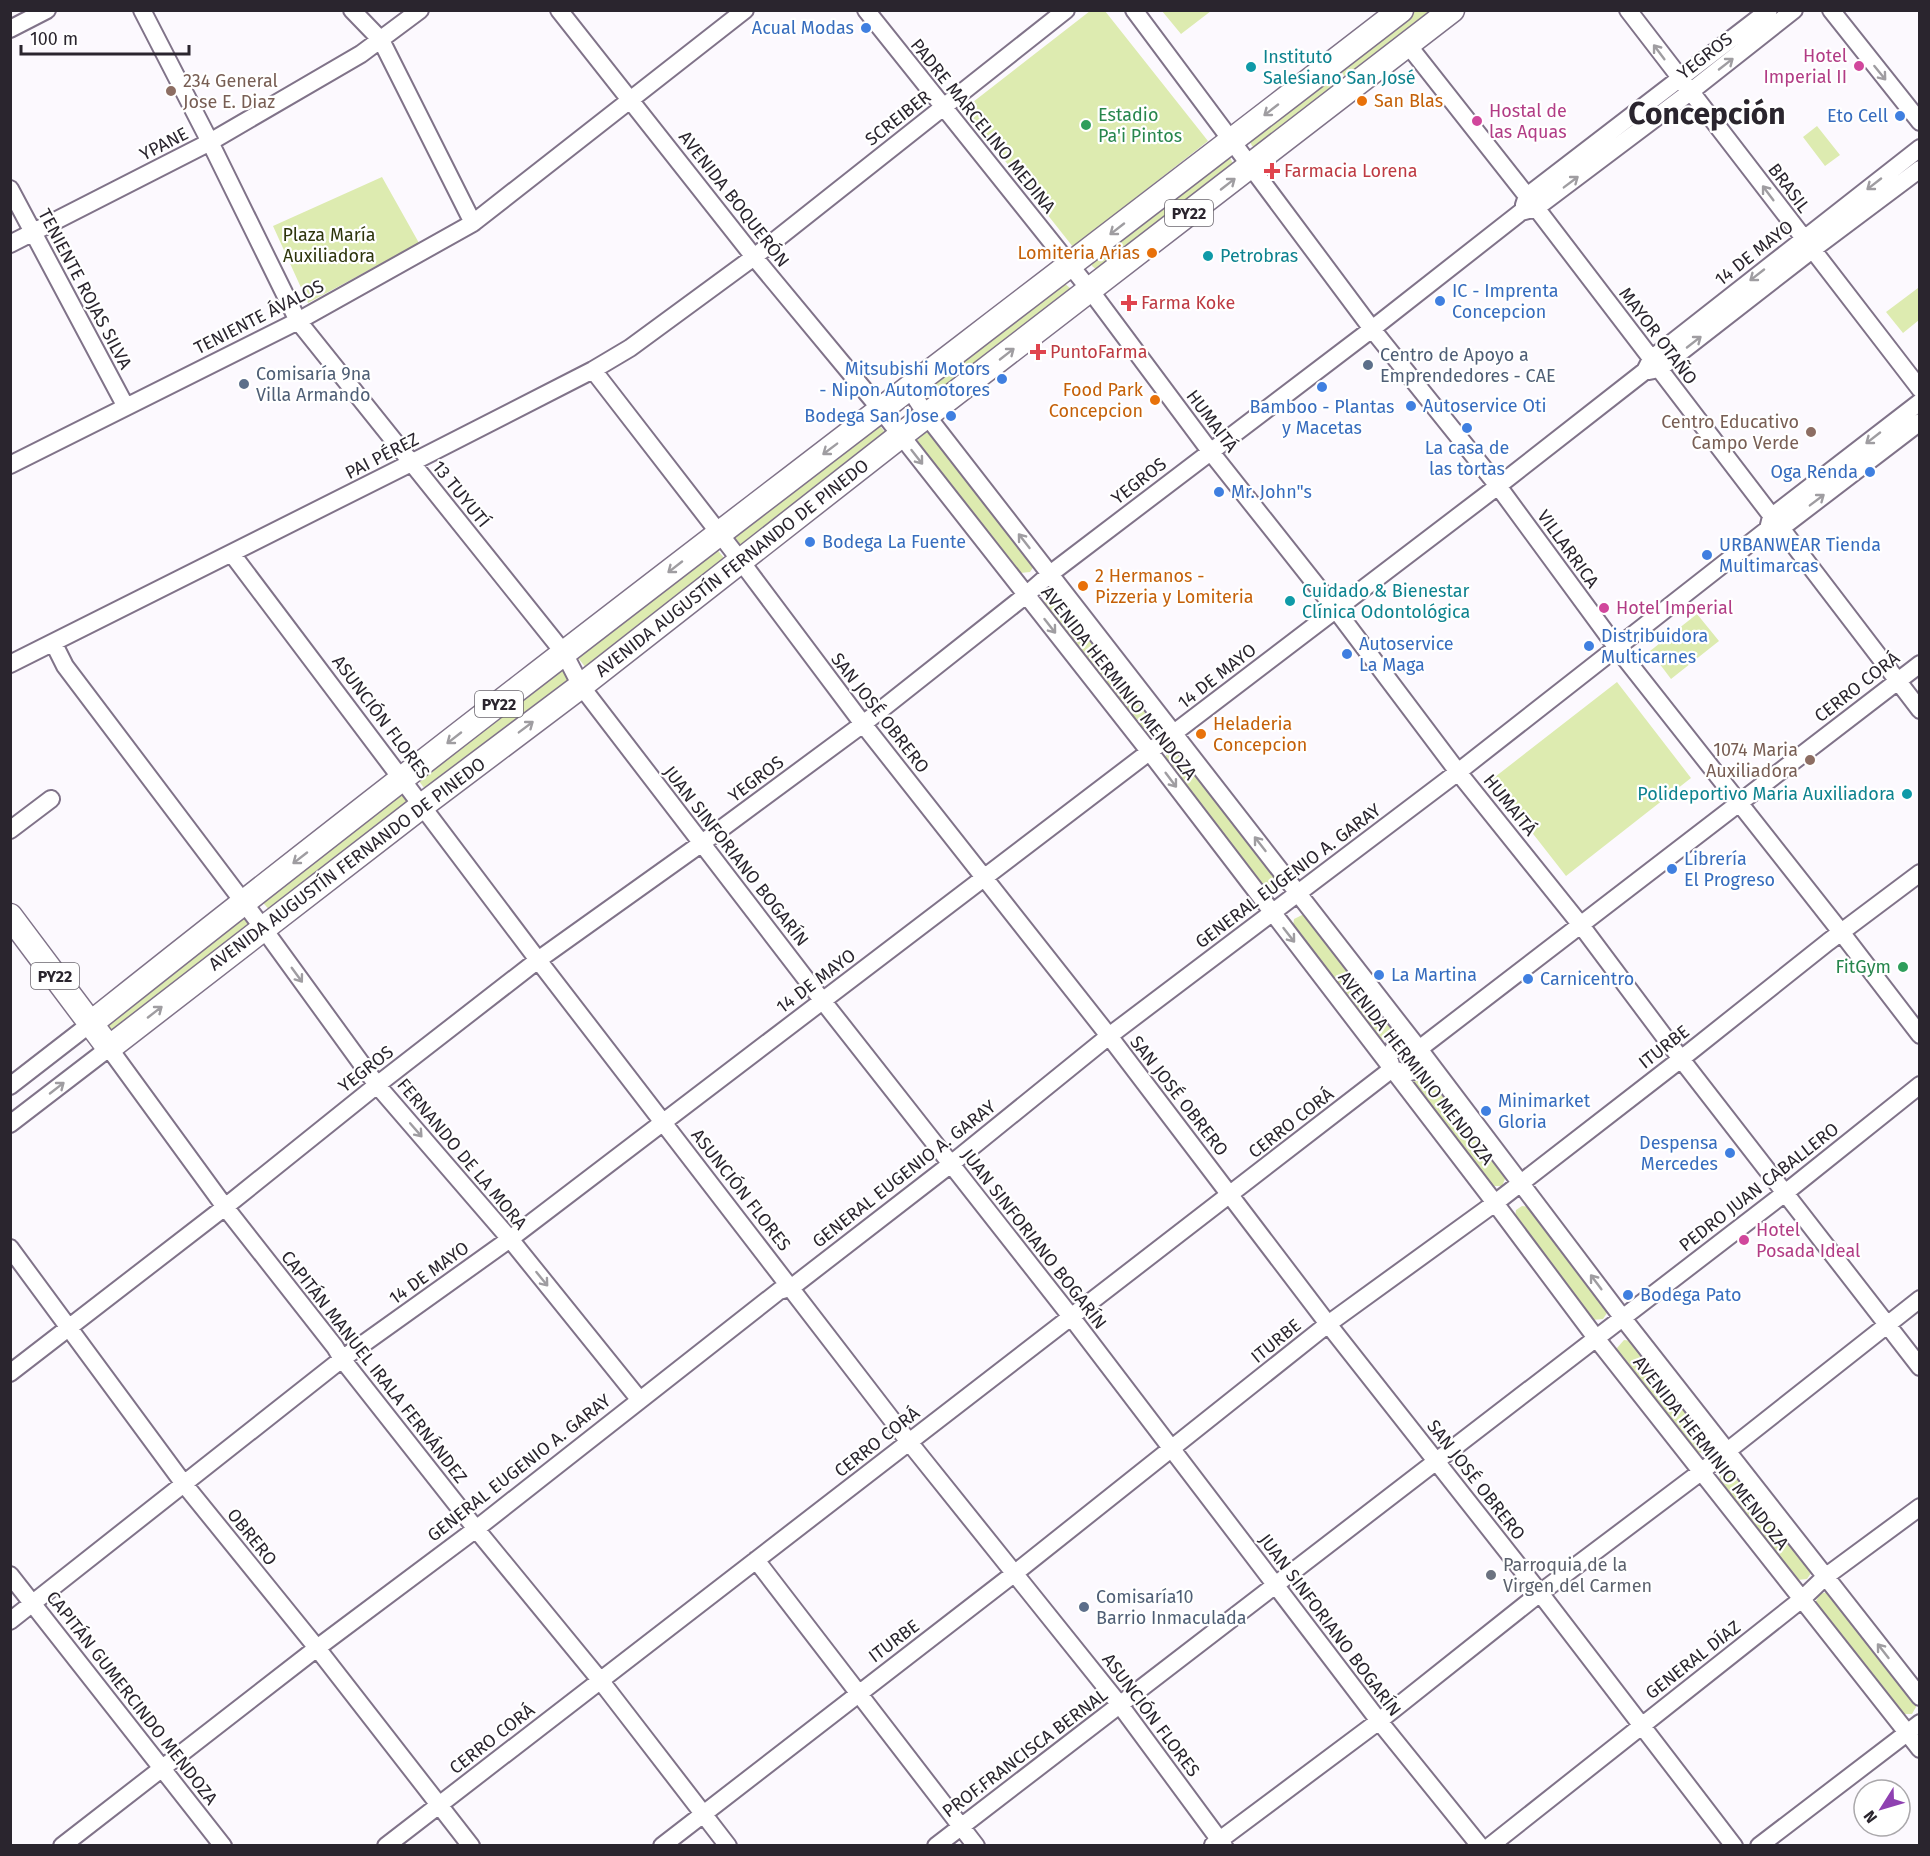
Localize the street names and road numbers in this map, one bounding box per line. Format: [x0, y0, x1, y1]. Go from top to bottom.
street label: YEGROS [1673, 28, 1737, 84]
street label: PADRE MARCELINO MEDINA [906, 34, 1061, 218]
street label: SCREIBER [861, 86, 935, 150]
street label: YPANE [136, 123, 192, 165]
street label: AVENIDA BOQUERÓN [674, 127, 794, 271]
street label: BRASIL [1763, 159, 1815, 217]
road number: PY22 [1165, 200, 1213, 226]
street label: TENIENTE ROJAS SILVA [33, 205, 137, 373]
street label: 14 DE MAYO [1710, 216, 1798, 290]
street label: TENIENTE ÁVALOS [190, 274, 328, 359]
street label: MAYOR OTAÑO [1614, 282, 1703, 389]
street label: HUMAITÁ [1181, 385, 1244, 457]
street label: PAI PÉREZ [341, 427, 422, 484]
street label: YEGROS [1107, 453, 1171, 509]
street label: AVENIDA AUGUSTÍN FERNANDO DE PINEDO [590, 454, 873, 682]
street label: 13 TUYUTÍ [428, 456, 495, 532]
street label: VILLARRICA [1532, 506, 1604, 593]
street label: AVENIDA HERMINIO MENDOZA [1036, 582, 1202, 785]
street label: 14 DE MAYO [1173, 639, 1261, 713]
street label: CERRO CORÁ [1809, 646, 1904, 727]
street label: SAN JOSÉ OBRERO [826, 648, 935, 777]
street label: ASUNCIÓN FLORES [327, 651, 435, 783]
road number: PY22 [475, 691, 523, 717]
street label: YEGROS [724, 751, 788, 807]
street label: AVENIDA AUGUSTÍN FERNANDO DE PINEDO [204, 752, 490, 975]
street label: JUAN SINFORIANO BOGARÍN [659, 761, 814, 950]
street label: HUMAITÁ [1479, 769, 1543, 841]
street label: GENERAL EUGENIO A. GARAY [1191, 799, 1385, 953]
street label: 14 DE MAYO [772, 944, 860, 1018]
road number: PY22 [31, 963, 79, 989]
street label: AVENIDA HERMINIO MENDOZA [1333, 967, 1499, 1170]
street label: ITURBE [1634, 1020, 1694, 1074]
street label: SAN JOSÉ OBRERO [1125, 1031, 1234, 1160]
street label: YEGROS [334, 1041, 398, 1097]
street label: FERNANDO DE LA MORA [392, 1074, 532, 1235]
street label: CERRO CORÁ [1243, 1082, 1338, 1163]
street label: GENERAL EUGENIO A. GARAY [808, 1096, 1000, 1252]
street label: PEDRO JUAN CABALLERO [1675, 1118, 1843, 1256]
street label: ASUNCIÓN FLORES [687, 1125, 796, 1256]
street label: JUAN SINFORIANO BOGARÍN [957, 1144, 1112, 1333]
street label: 14 DE MAYO [385, 1237, 473, 1309]
street label: CAPITÁN MANUEL IRALA FERNÁNDEZ [276, 1246, 472, 1488]
street label: ITURBE [1247, 1314, 1305, 1368]
street label: AVENIDA HERMINIO MENDOZA [1628, 1352, 1794, 1555]
street label: GENERAL EUGENIO A. GARAY [423, 1390, 615, 1546]
street label: CERRO CORÁ [829, 1401, 924, 1482]
street label: SAN JOSÉ OBRERO [1422, 1415, 1531, 1544]
street label: OBRERO [222, 1504, 282, 1570]
street label: JUAN SINFORIANO BOGARÍN [1254, 1529, 1407, 1721]
street label: CAPITÁN GUMERCINDO MENDOZA [42, 1586, 224, 1810]
street label: ITURBE [864, 1615, 924, 1667]
street label: GENERAL DÍAZ [1641, 1615, 1745, 1704]
street label: ASUNCIÓN FLORES [1097, 1649, 1205, 1781]
street label: PROF.FRANCISCA BERNAL [938, 1684, 1112, 1822]
street label: CERRO CORÁ [444, 1698, 539, 1779]

